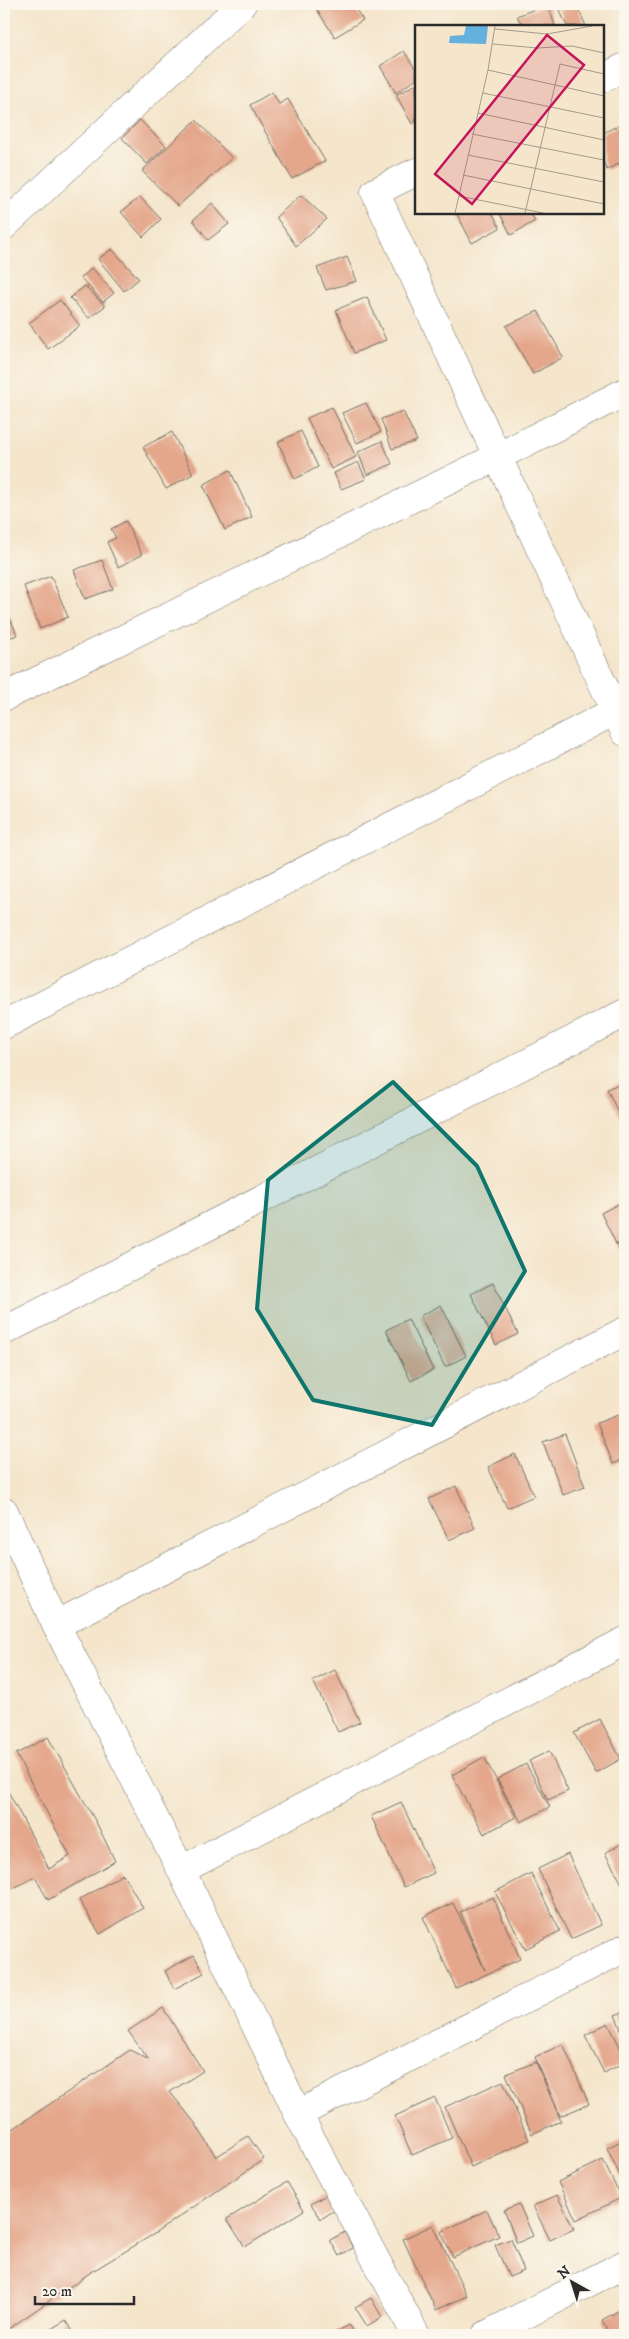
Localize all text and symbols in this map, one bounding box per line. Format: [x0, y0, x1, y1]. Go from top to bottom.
inset map [415, 25, 604, 214]
north arrow [546, 2256, 596, 2306]
text: N [554, 2262, 575, 2283]
scale bar [35, 2274, 134, 2306]
text: 20 m [42, 2282, 72, 2301]

